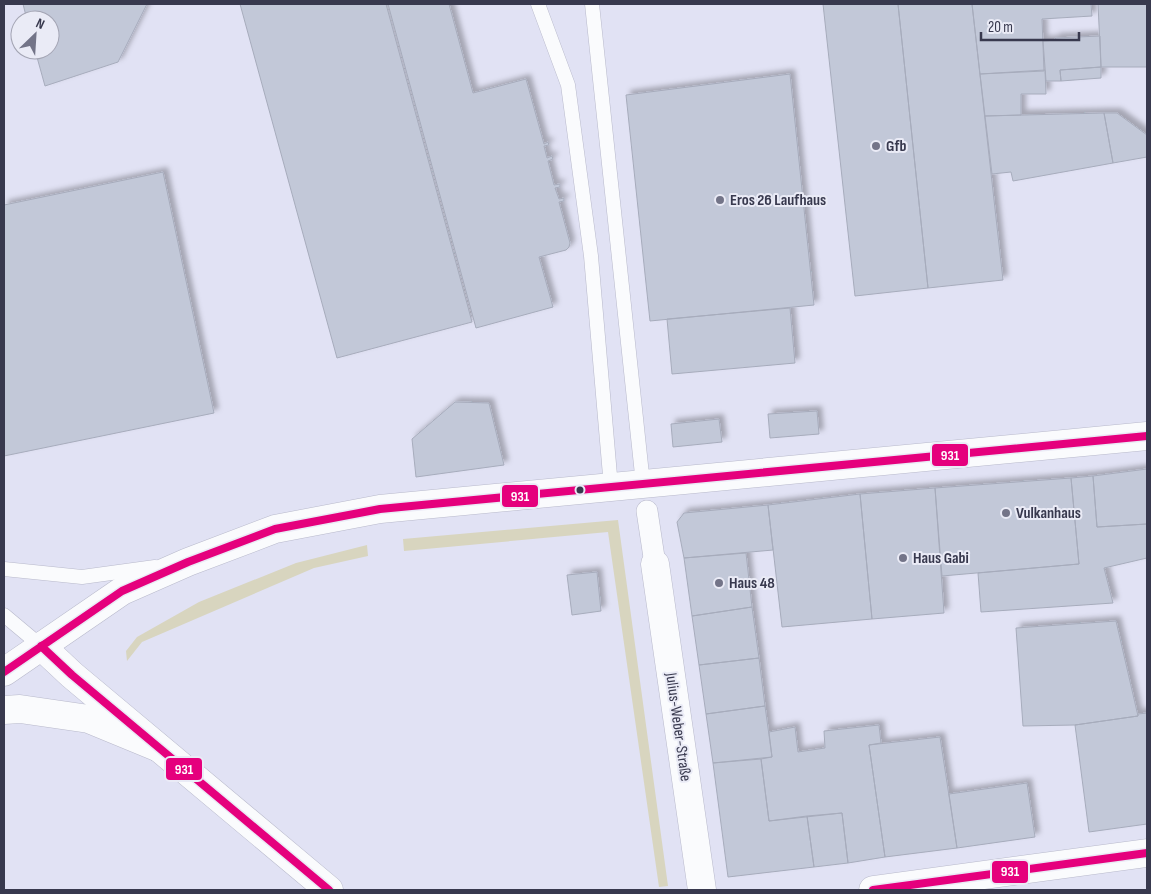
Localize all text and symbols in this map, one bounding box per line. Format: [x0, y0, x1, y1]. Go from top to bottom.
north arrow [10, 10, 60, 60]
scale bar [981, 10, 1078, 42]
text: N [33, 14, 47, 33]
text: 20 m [988, 18, 1013, 37]
place label: Gfb [886, 137, 906, 156]
marker: Gfb [870, 140, 882, 152]
place label: Eros 26 Laufhaus [730, 191, 826, 210]
marker: Eros 26 Laufhaus [714, 194, 726, 206]
line badge: 931 [931, 443, 969, 467]
text: 931 [941, 447, 960, 464]
line badge: 931 [501, 484, 539, 508]
unlabelled marker [575, 485, 585, 495]
text: 931 [511, 488, 530, 505]
place label: Vulkanhaus [1016, 504, 1081, 523]
marker: Vulkanhaus [1000, 507, 1012, 519]
place label: Haus Gabi [913, 549, 969, 568]
marker: Haus Gabi [897, 552, 909, 564]
place label: Haus 48 [729, 574, 775, 593]
marker: Haus 48 [713, 577, 725, 589]
street label: Julius-Weber-Straße [661, 670, 695, 783]
line badge: 931 [165, 757, 203, 781]
text: 931 [175, 761, 194, 778]
line badge: 931 [991, 860, 1029, 884]
text: 931 [1001, 863, 1020, 880]

